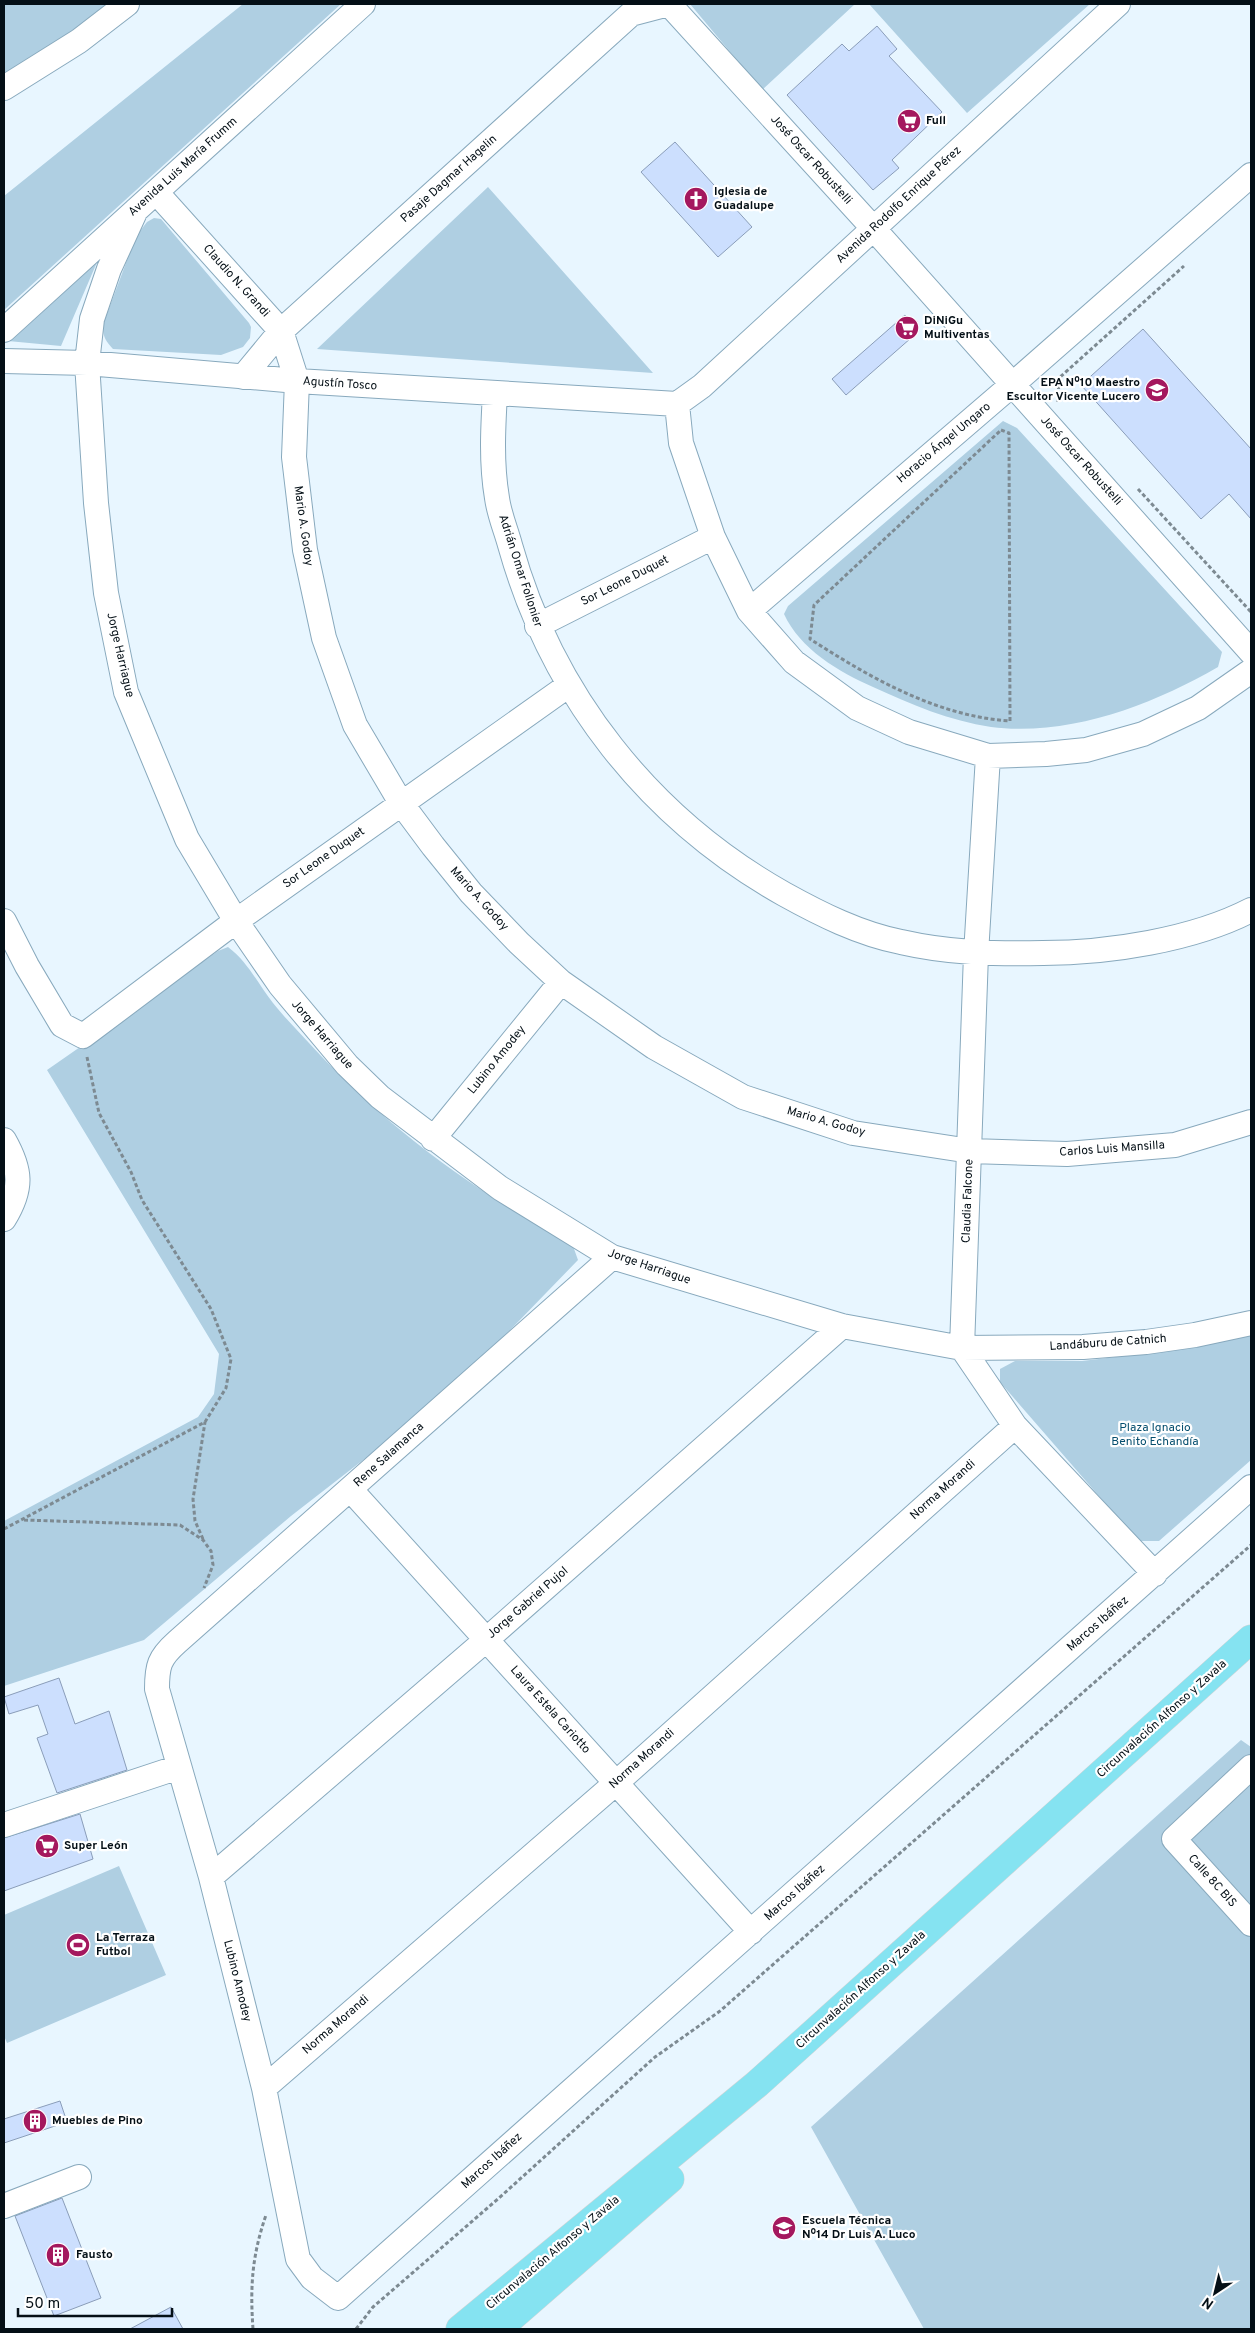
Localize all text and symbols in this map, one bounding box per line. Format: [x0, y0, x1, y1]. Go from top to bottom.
supermarket icon: Full [896, 108, 922, 134]
street label: José Oscar Robustelli [766, 112, 856, 208]
place label: Full [926, 113, 946, 129]
street label: Avenida Luis María Frumm [125, 114, 241, 220]
street label: Pasaje Dagmar Hagelin [397, 131, 501, 227]
street label: Avenida Rodolfo Enrique Pérez [833, 143, 965, 267]
place label: Iglesia de Guadalupe [714, 184, 774, 214]
church icon: Iglesia de Guadalupe [683, 186, 709, 212]
street label: Claudio N. Grandi [199, 241, 273, 321]
place label: DiNiGu Multiventas [924, 313, 990, 343]
supermarket icon: DiNiGu Multiventas [894, 315, 920, 341]
street label: Agustín Tosco [302, 373, 378, 395]
place label: EPA Nº10 Maestro Escultor Vicente Lucero [1007, 375, 1140, 405]
school or university icon: EPA Nº10 Maestro Escultor Vicente Lucero [1144, 377, 1170, 403]
street label: Horacio Ángel Ungaro [894, 399, 995, 487]
street label: José Oscar Robustelli [1036, 413, 1126, 509]
street label: Mario A. Godoy [289, 485, 317, 567]
street label: Adrián Omar Follonier [494, 513, 546, 630]
street label: Sor Leone Duquet [578, 552, 672, 610]
street label: Jorge Harriague [102, 611, 138, 699]
street label: Sor Leone Duquet [280, 824, 368, 892]
street label: Mario A. Godoy [446, 864, 512, 934]
street label: Jorge Harriague [288, 997, 356, 1073]
street label: Lubino Amodey [464, 1022, 530, 1098]
street label: Mario A. Godoy [785, 1103, 867, 1141]
street label: Carlos Luis Mansilla [1059, 1137, 1165, 1161]
street label: Claudia Falcone [959, 1159, 977, 1243]
street label: Jorge Harriague [605, 1245, 693, 1289]
street label: Landáburu de Catnich [1049, 1331, 1167, 1355]
street label: Rene Salamanca [350, 1419, 428, 1491]
park label: Plaza Ignacio Benito Echandía [1111, 1420, 1199, 1450]
street label: Norma Morandi [907, 1456, 979, 1524]
street label: Jorge Gabriel Pujol [484, 1563, 572, 1643]
street label: Marcos Ibáñez [1064, 1593, 1132, 1655]
street label: Circunvalación Alfonso y Zavala [1094, 1656, 1230, 1782]
street label: Laura Estela Cariotto [506, 1663, 594, 1758]
street label: Norma Morandi [606, 1725, 678, 1793]
supermarket icon: Super León [34, 1833, 60, 1859]
place label: Super León [64, 1838, 128, 1854]
street label: Calle 8C BIS [1184, 1851, 1240, 1911]
street label: Marcos Ibáñez [761, 1861, 829, 1925]
street label: Circunvalación Alfonso y Zavala [793, 1927, 929, 2053]
place label: La Terraza Futbol [96, 1930, 155, 1960]
sports icon: La Terraza Futbol [65, 1932, 91, 1958]
street label: Lubino Amodey [219, 1938, 255, 2024]
street label: Norma Morandi [299, 1992, 373, 2058]
building icon: Muebles de Pino [22, 2108, 48, 2134]
place label: Muebles de Pino [52, 2113, 143, 2129]
street label: Marcos Ibáñez [458, 2129, 526, 2193]
street label: Circunvalación Alfonso y Zavala [483, 2192, 623, 2314]
place label: Escuela Técnica Nº14 Dr Luis A. Luco [802, 2213, 916, 2243]
school or university icon: Escuela Técnica Nº14 Dr Luis A. Luco [771, 2215, 797, 2241]
building icon: Fausto [45, 2242, 71, 2268]
place label: Fausto [76, 2247, 113, 2263]
north arrow [1190, 2268, 1240, 2318]
scale bar [18, 2286, 171, 2318]
text: N [1199, 2293, 1217, 2312]
text: 50 m [25, 2295, 60, 2314]

